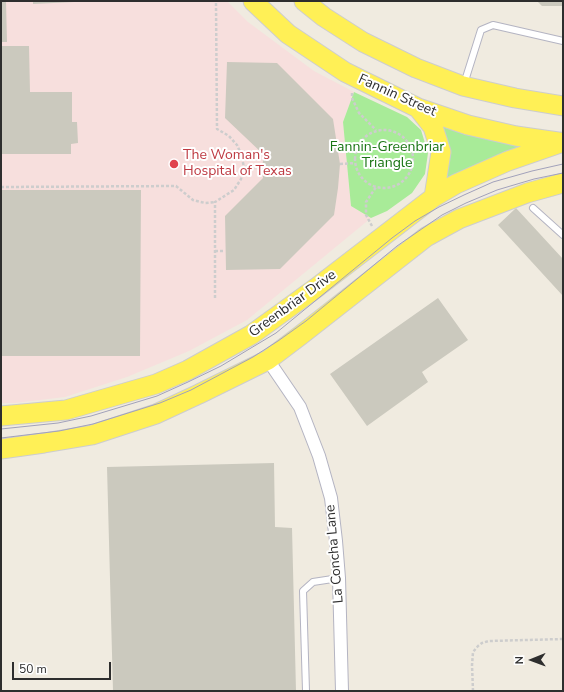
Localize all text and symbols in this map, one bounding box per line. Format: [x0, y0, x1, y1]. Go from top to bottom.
street label: Fannin Street [355, 71, 439, 121]
park label: Fannin-Greenbriar Triangle [330, 140, 444, 172]
place label: The Woman's Hospital of Texas [183, 148, 292, 180]
marker: The Woman's Hospital of Texas [168, 158, 180, 170]
street label: Greenbriar Drive [246, 267, 340, 341]
street label: La Concha Lane [322, 504, 348, 604]
north arrow [512, 640, 552, 680]
scale bar [14, 654, 113, 680]
text: N [512, 656, 527, 664]
text: 50 m [19, 661, 47, 677]

